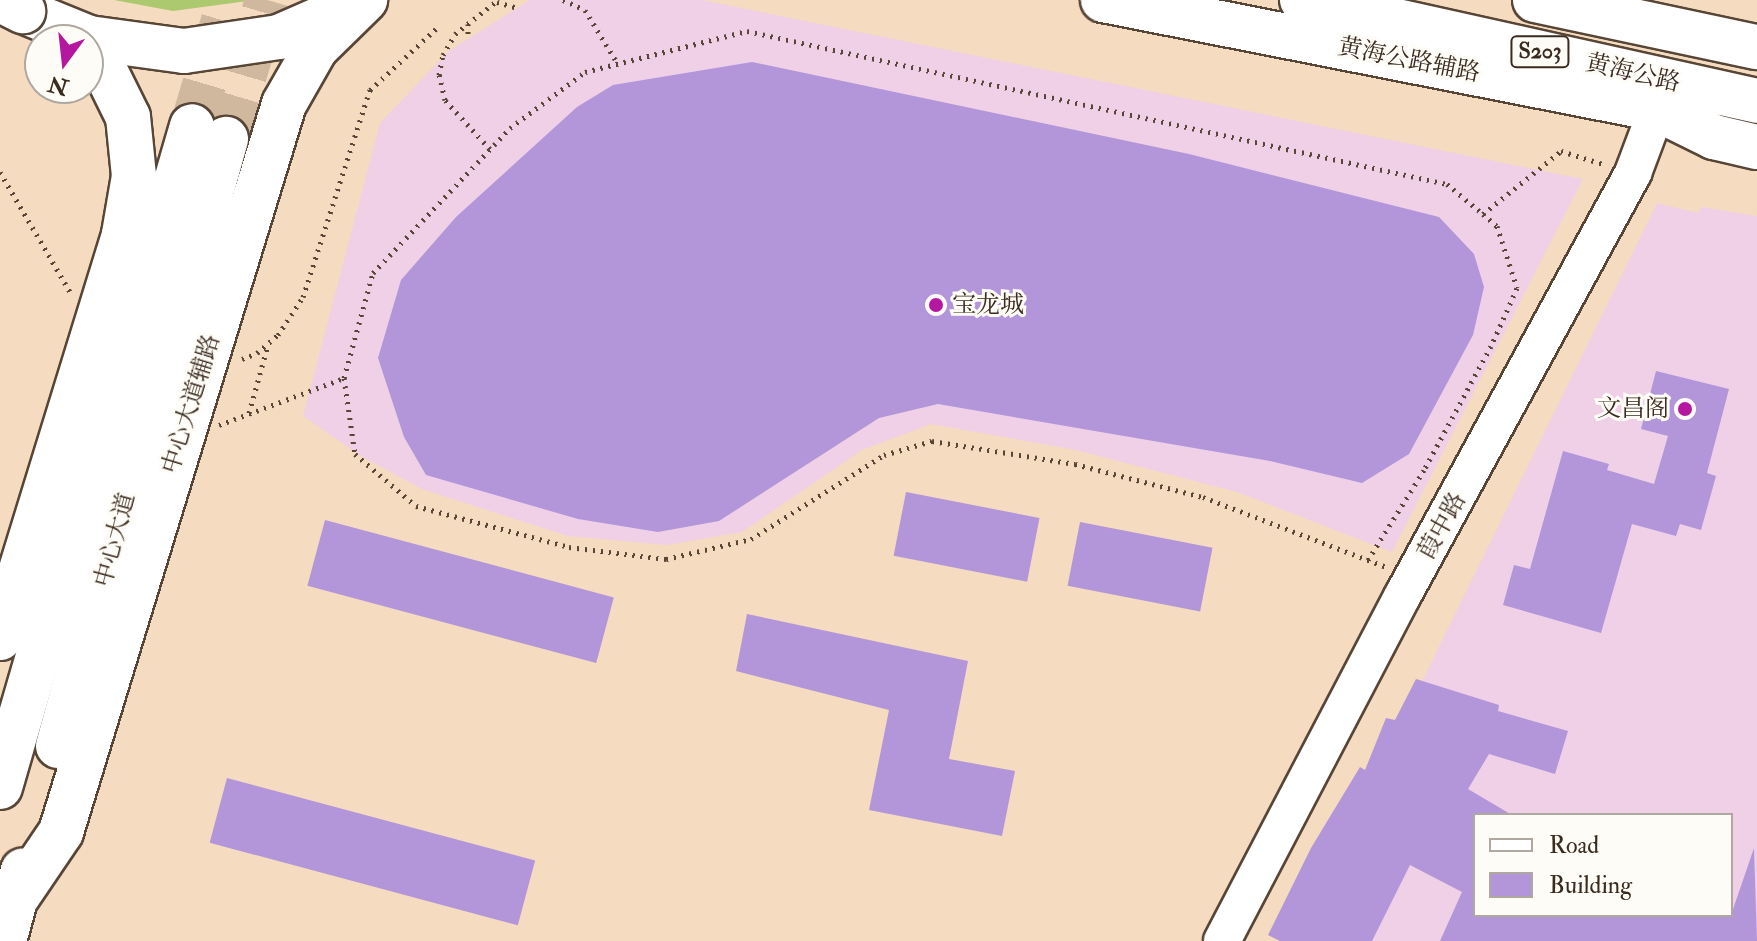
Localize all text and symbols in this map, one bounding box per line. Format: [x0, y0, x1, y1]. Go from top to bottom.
north arrow [24, 24, 104, 104]
street label: 黄海公路辅路 [1336, 32, 1482, 88]
road number: S203 [1510, 34, 1570, 70]
street label: 黄海公路 [1583, 48, 1683, 98]
text: N [45, 69, 71, 101]
place label: 宝龙城 [952, 291, 1024, 319]
marker: 宝龙城 [927, 296, 945, 314]
street label: 中心大道辅路 [156, 331, 226, 477]
place label: 文昌阁 [1597, 395, 1669, 423]
marker: 文昌阁 [1676, 400, 1694, 418]
street label: 葭中路 [1412, 488, 1472, 564]
street label: 中心大道 [89, 490, 141, 590]
legend [1473, 813, 1733, 917]
text: Road [1549, 830, 1599, 861]
text: Building [1549, 870, 1632, 901]

